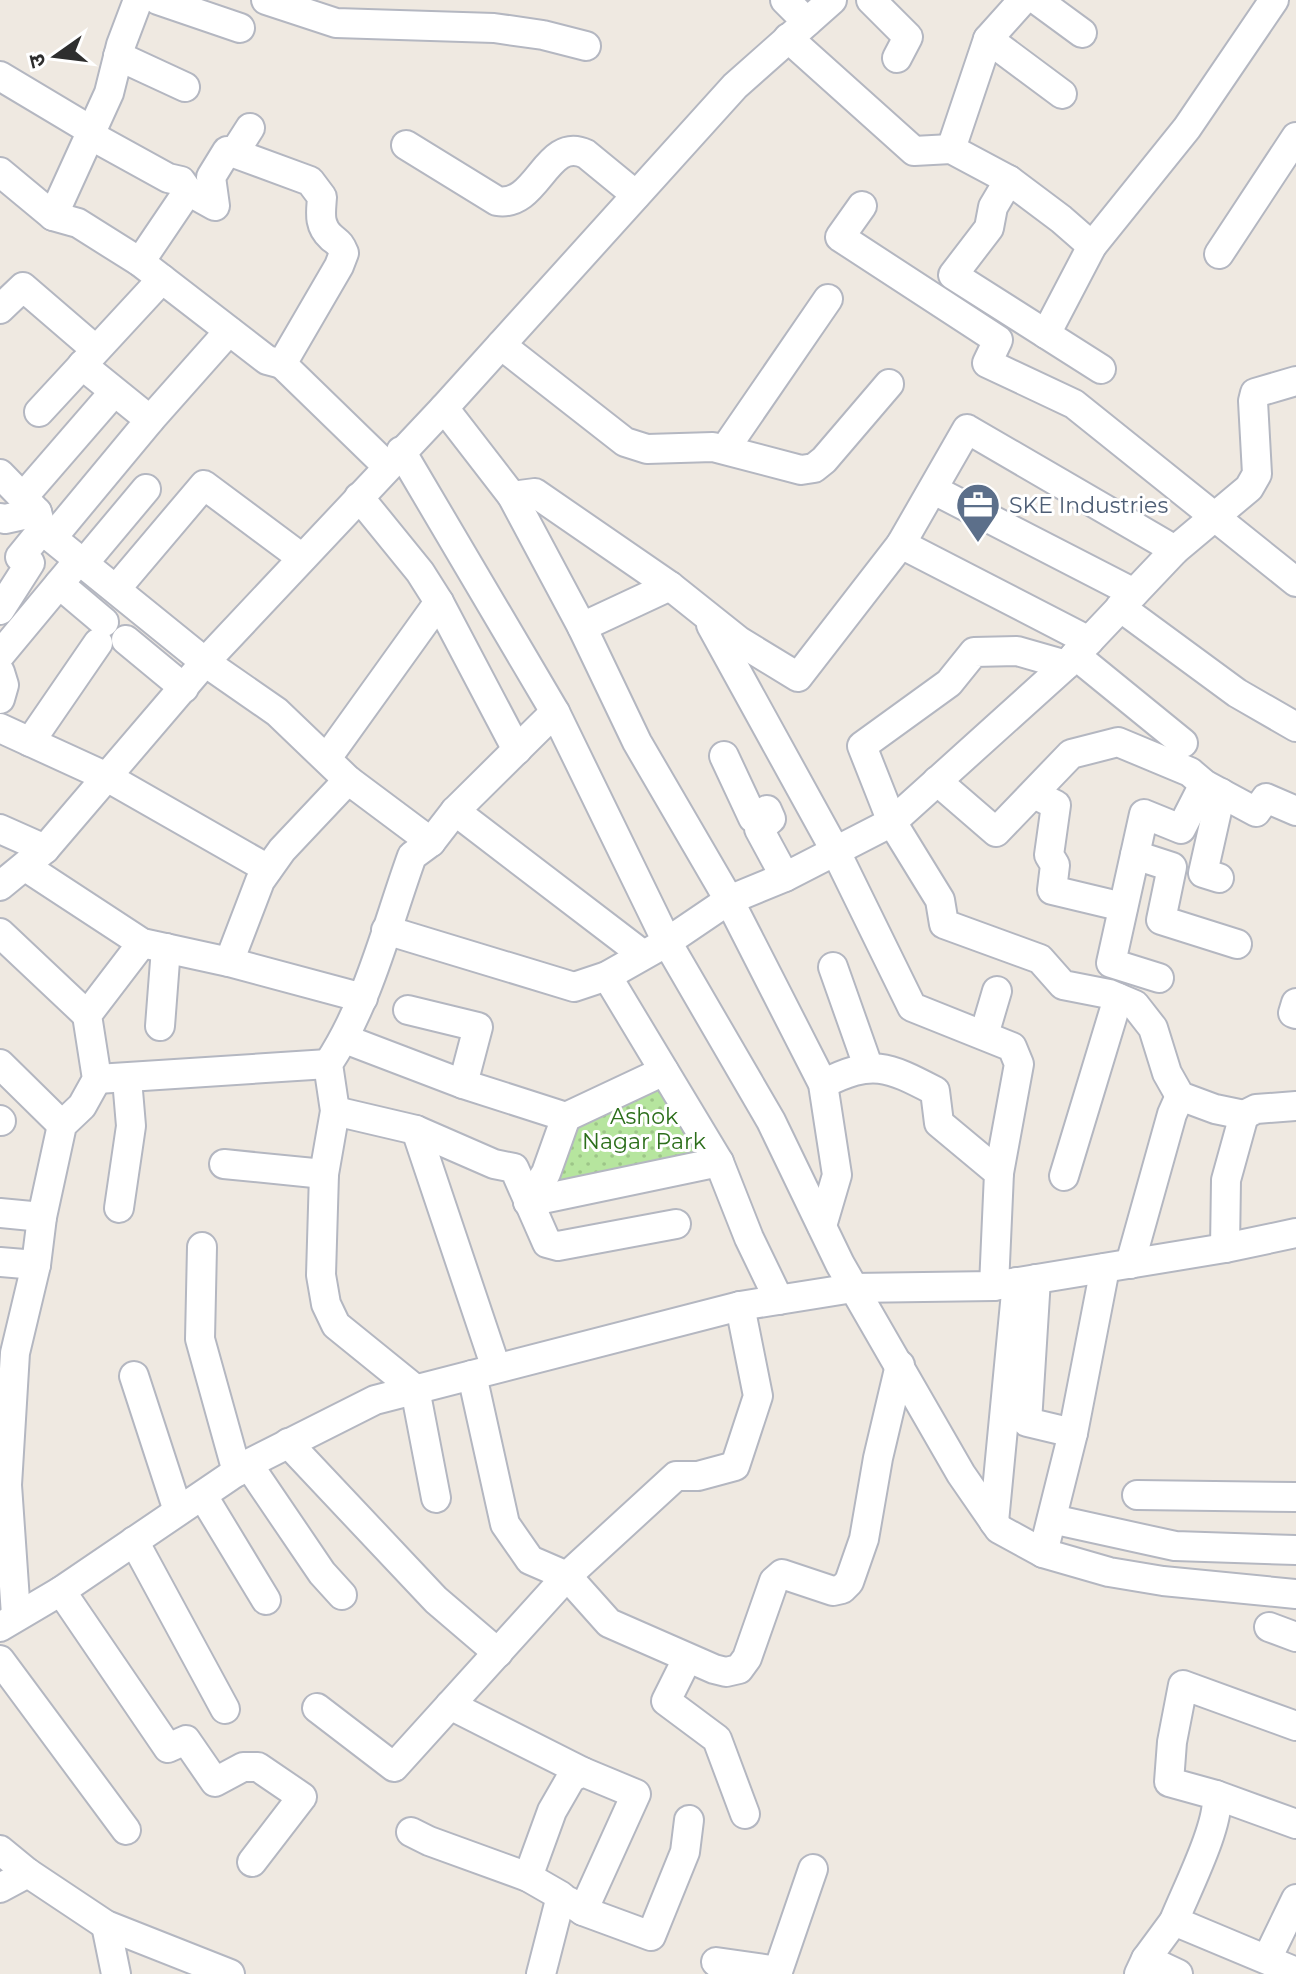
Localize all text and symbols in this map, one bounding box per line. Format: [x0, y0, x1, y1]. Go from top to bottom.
north arrow [16, 16, 96, 96]
text: उ [22, 50, 52, 70]
office icon: SKE Industries [954, 481, 1002, 544]
place label: SKE Industries [1009, 492, 1168, 519]
park label: Ashok Nagar Park [582, 1103, 707, 1155]

